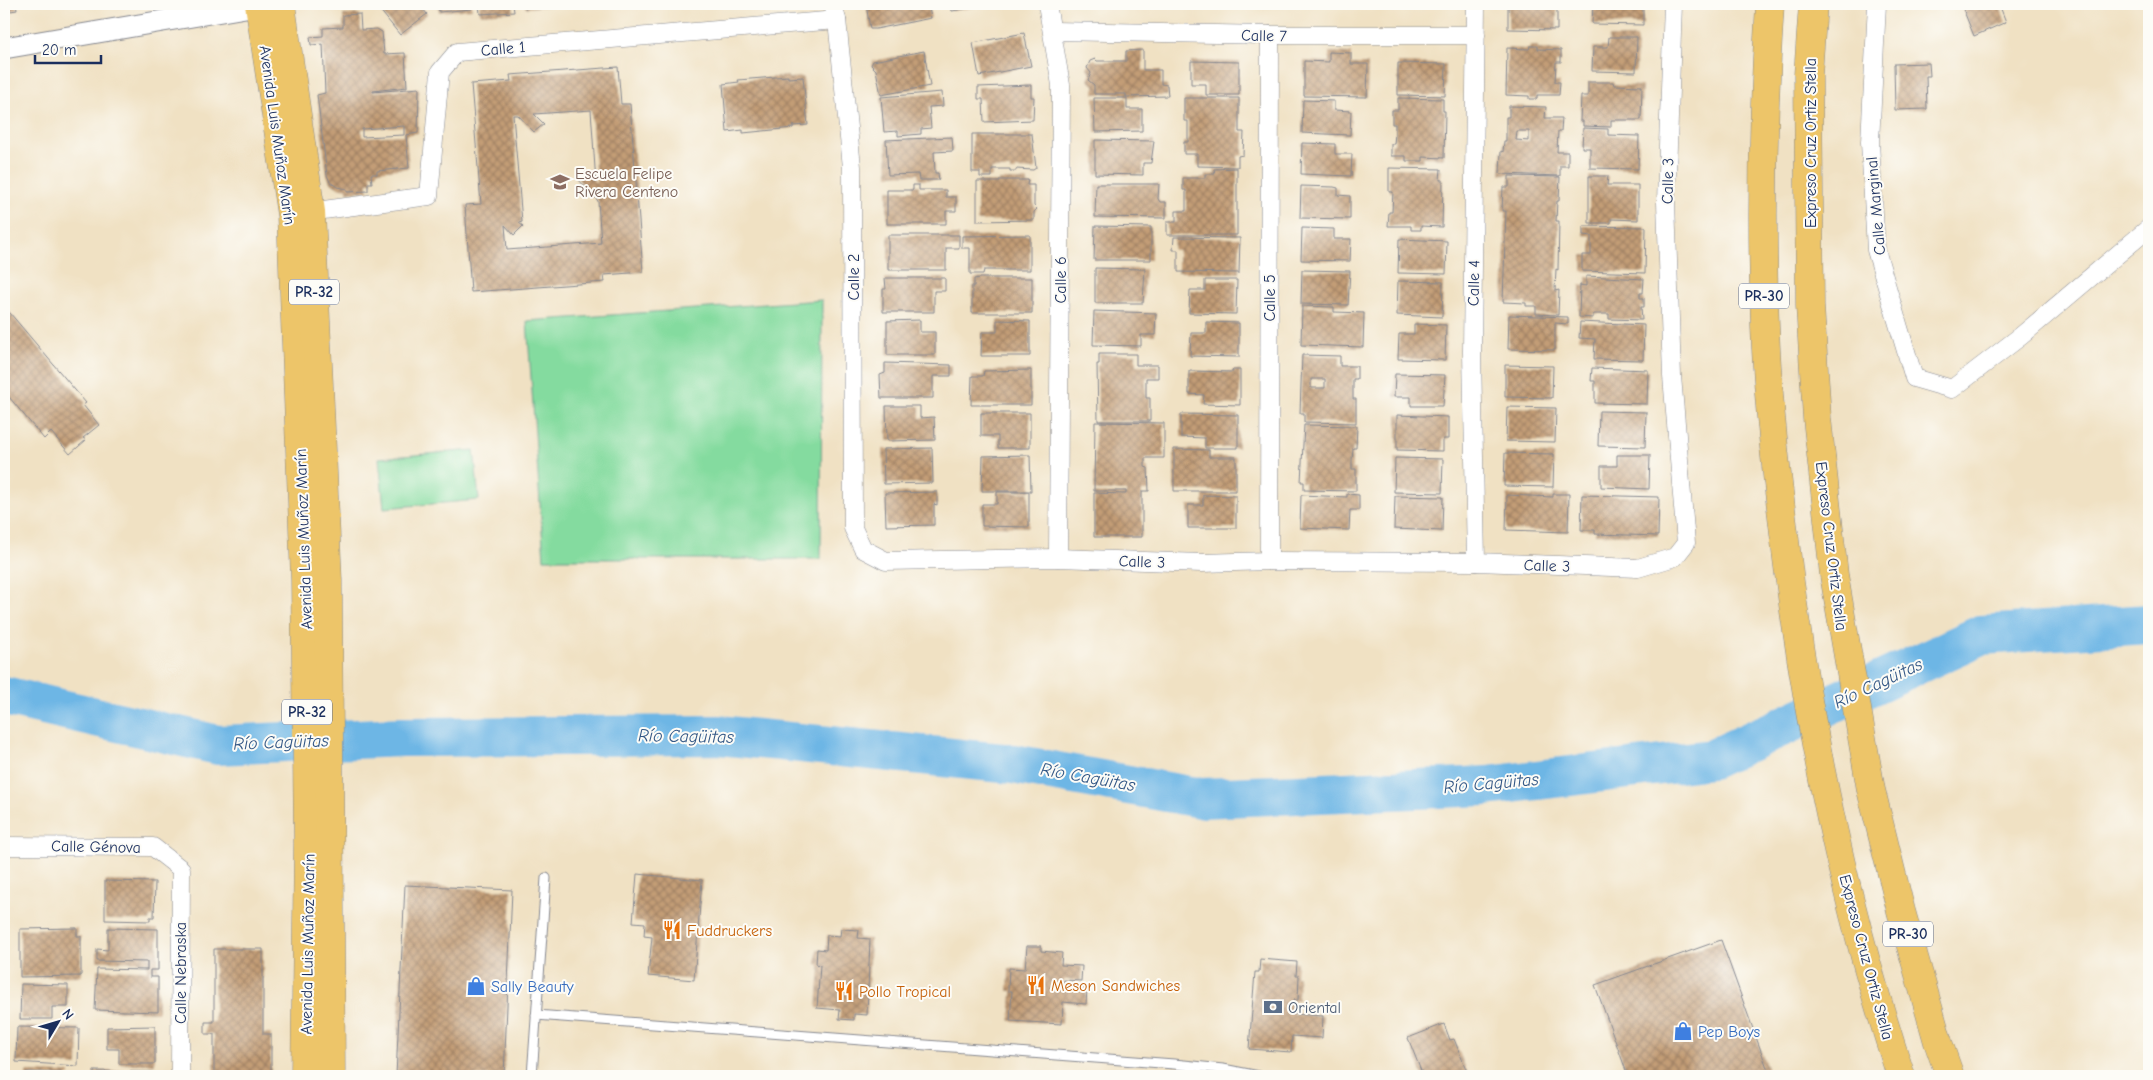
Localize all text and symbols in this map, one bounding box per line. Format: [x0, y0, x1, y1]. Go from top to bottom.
street label: Calle 7 [1241, 27, 1288, 45]
scale bar [35, 32, 101, 64]
street label: Calle 1 [480, 38, 526, 60]
text: 20 m [42, 41, 76, 59]
street label: Avenida Luis Muñoz Marín [255, 44, 299, 226]
street label: Expreso Cruz Ortiz Stella [1802, 58, 1820, 228]
street label: Calle Marginal [1863, 156, 1889, 256]
street label: Calle 3 [1659, 158, 1677, 204]
place label: Escuela Felipe Rivera Centeno [575, 165, 678, 201]
school or university icon: Escuela Felipe Rivera Centeno [549, 171, 571, 193]
street label: Calle 2 [845, 254, 863, 300]
street label: Calle 6 [1052, 256, 1070, 304]
street label: Calle 4 [1465, 260, 1483, 306]
street label: Calle 5 [1261, 274, 1279, 322]
road number: PR-32 [289, 280, 339, 304]
road number: PR-30 [1739, 284, 1789, 308]
street label: Avenida Luis Muñoz Marín [292, 448, 316, 630]
street label: Expreso Cruz Ortiz Stella [1812, 461, 1850, 632]
street label: Calle 3 [1118, 552, 1166, 572]
street label: Calle 3 [1523, 556, 1571, 576]
water label: Río Cagüitas [1830, 654, 1926, 713]
road number: PR-32 [282, 700, 332, 724]
water label: Río Cagüitas [638, 725, 735, 748]
water label: Río Cagüitas [233, 730, 330, 755]
water label: Río Cagüitas [1039, 759, 1137, 796]
water label: Río Cagüitas [1442, 769, 1540, 798]
street label: Calle Génova [51, 837, 141, 857]
street label: Avenida Luis Muñoz Marín [297, 853, 319, 1035]
street label: Expreso Cruz Ortiz Stella [1835, 873, 1897, 1042]
restaurant icon: Fuddruckers [661, 919, 683, 941]
street label: Calle Nebraska [172, 922, 190, 1024]
place label: Fuddruckers [687, 922, 772, 940]
road number: PR-30 [1883, 922, 1933, 946]
restaurant icon: Meson Sandwiches [1025, 974, 1047, 996]
shop icon: Sally Beauty [465, 975, 487, 997]
place label: Meson Sandwiches [1051, 977, 1181, 995]
place label: Sally Beauty [491, 978, 575, 996]
restaurant icon: Pollo Tropical [833, 980, 855, 1002]
place label: Pollo Tropical [859, 983, 951, 1001]
bank icon: Oriental [1262, 996, 1284, 1018]
north arrow [32, 998, 82, 1048]
place label: Oriental [1288, 999, 1341, 1017]
text: N [58, 1005, 77, 1023]
shop icon: Pep Boys [1672, 1020, 1694, 1042]
place label: Pep Boys [1698, 1023, 1761, 1041]

